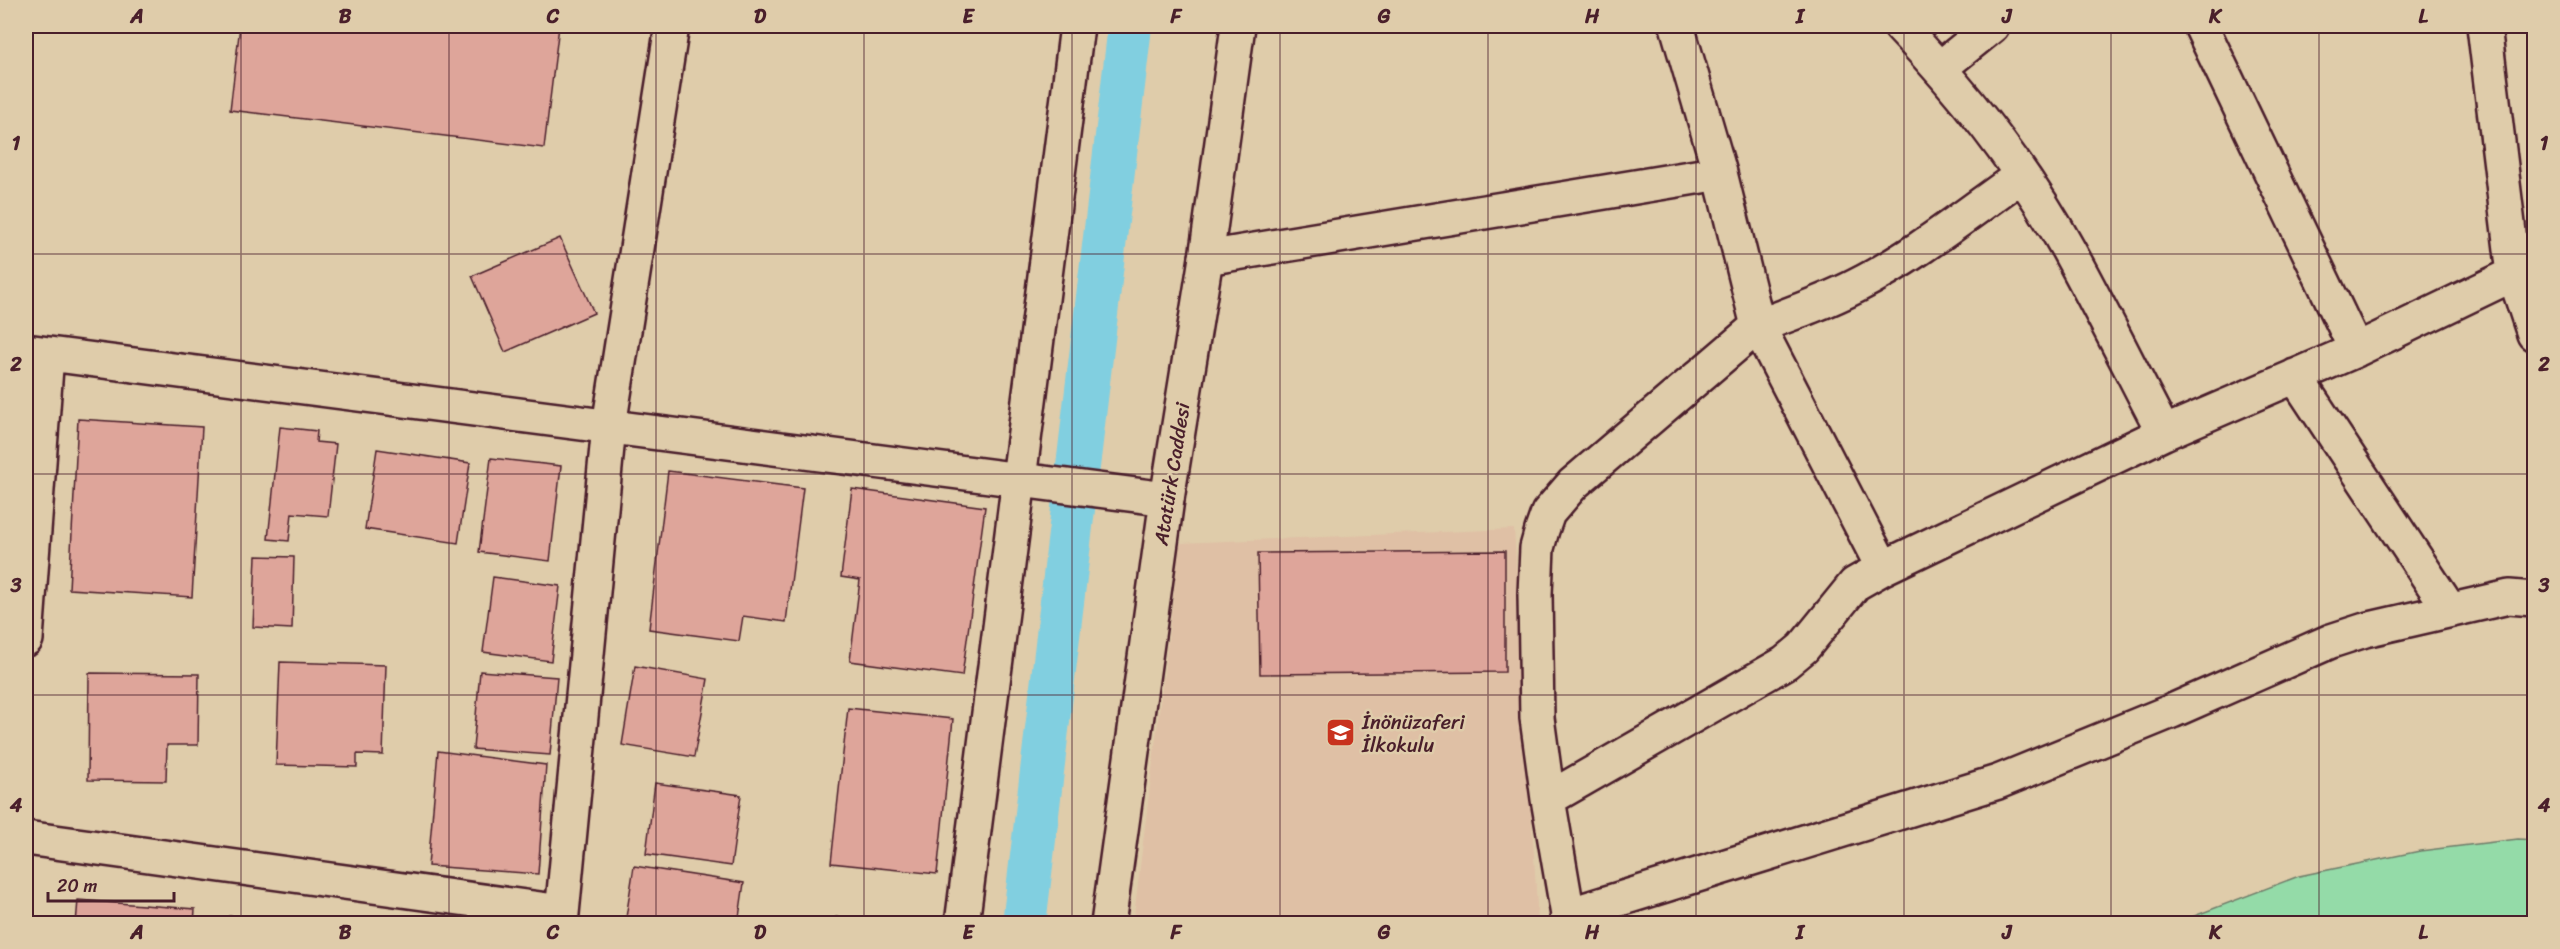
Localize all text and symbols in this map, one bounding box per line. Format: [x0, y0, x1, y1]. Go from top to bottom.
text: A [129, 0, 144, 34]
text: B [339, 0, 352, 34]
text: C [546, 0, 560, 34]
text: D [754, 0, 767, 34]
text: E [962, 0, 975, 34]
text: F [1170, 0, 1183, 34]
text: G [1377, 0, 1391, 34]
text: H [1584, 0, 1600, 34]
text: I [1795, 0, 1806, 34]
text: J [2001, 0, 2013, 34]
text: K [2208, 0, 2223, 34]
text: L [2418, 0, 2428, 34]
text: 1 [12, 126, 21, 161]
text: 1 [2540, 126, 2549, 161]
text: 2 [9, 347, 22, 382]
text: 2 [2537, 347, 2550, 382]
street label: Atatürk Caddesi [1143, 400, 1201, 549]
text: 3 [10, 568, 22, 603]
text: 3 [2538, 568, 2550, 603]
place label: İnönüzaferi İlkokulu [1361, 705, 1465, 763]
school or university icon: İnönüzaferi İlkokulu [1325, 717, 1357, 749]
text: 4 [9, 788, 23, 823]
text: 4 [2537, 788, 2551, 823]
scale bar [48, 865, 174, 903]
text: 20 m [57, 870, 97, 902]
text: A [129, 915, 144, 949]
text: B [339, 915, 352, 949]
text: C [546, 915, 560, 949]
text: D [754, 915, 767, 949]
text: E [962, 915, 975, 949]
text: F [1170, 915, 1183, 949]
text: G [1377, 915, 1391, 949]
text: H [1584, 915, 1600, 949]
text: I [1795, 915, 1806, 949]
text: J [2001, 915, 2013, 949]
text: K [2208, 915, 2223, 949]
text: L [2418, 915, 2428, 949]

